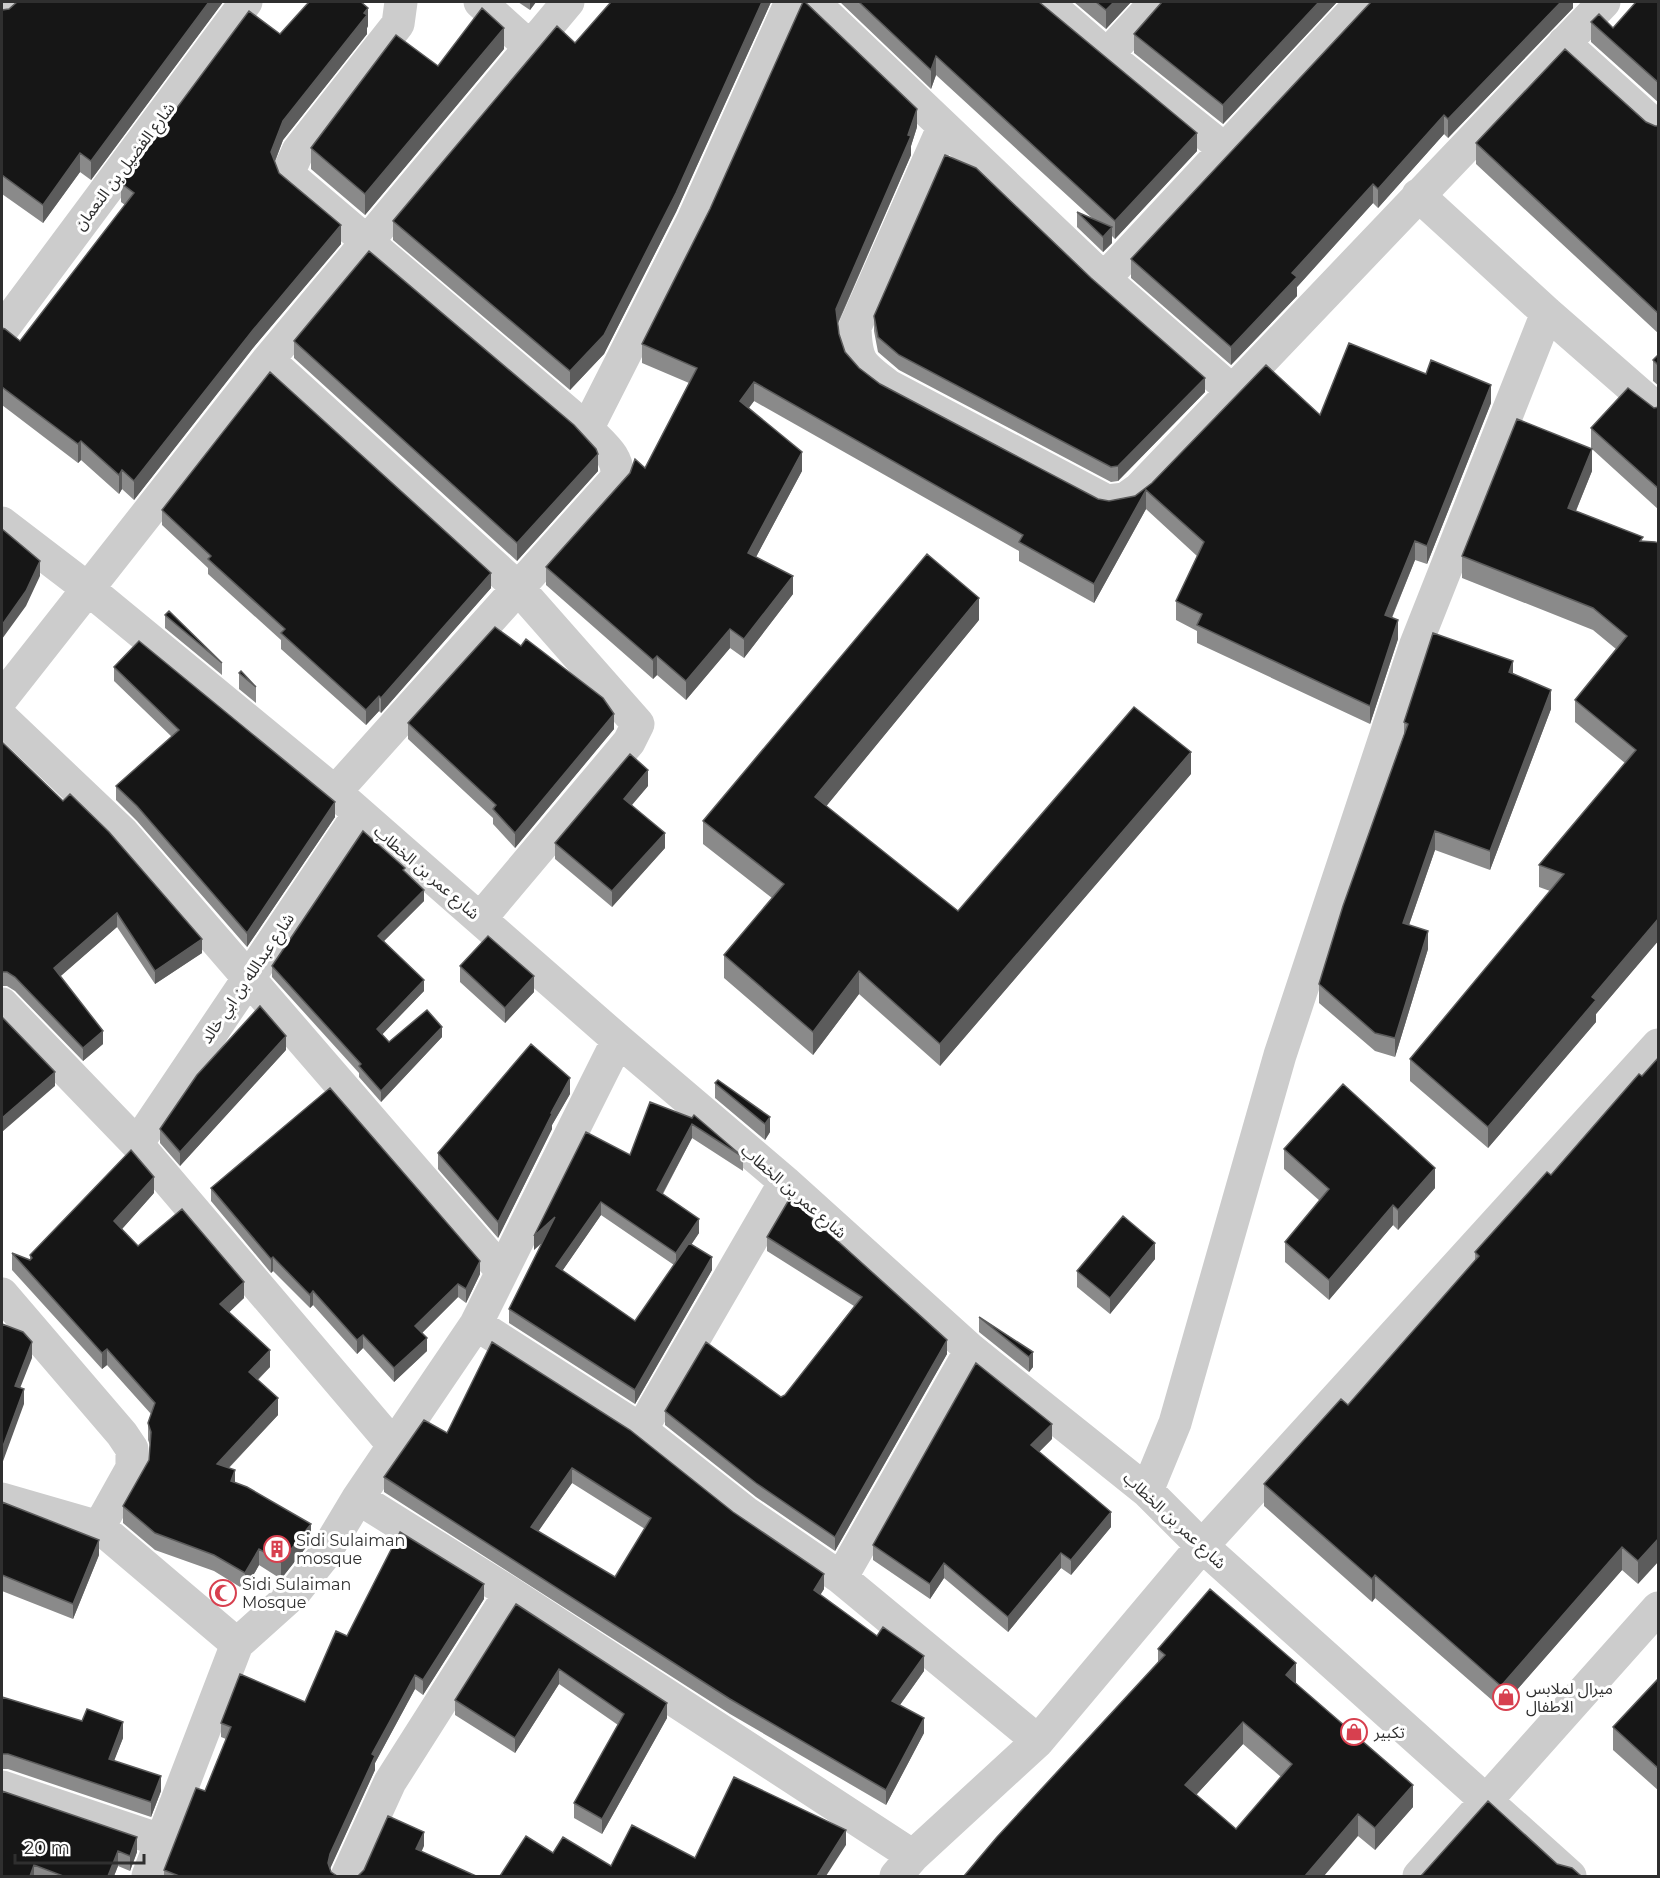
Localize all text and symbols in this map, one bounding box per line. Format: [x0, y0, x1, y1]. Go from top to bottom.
street label: شارع الفضيل بن النعمان [70, 99, 181, 236]
street label: شارع عمر بن الخطاب [368, 821, 483, 926]
street label: شارع عبدالله بن ابي خالد [197, 909, 301, 1049]
street label: شارع عمر بن الخطاب [735, 1140, 850, 1245]
street label: شارع عمر بن الخطاب [1117, 1468, 1230, 1575]
place label: Sidi Sulaiman mosque [296, 1531, 405, 1568]
building icon: Sidi Sulaiman mosque [262, 1534, 292, 1564]
place label: Sidi Sulaiman Mosque [242, 1575, 351, 1612]
mosque icon: Sidi Sulaiman Mosque [208, 1578, 238, 1608]
place label: ميرال لملابس الاطفال [1526, 1679, 1613, 1717]
shop icon: ميرال لملابس الاطفال [1491, 1682, 1521, 1712]
shop icon: تكبير [1339, 1717, 1369, 1747]
place label: تكبير [1373, 1723, 1405, 1742]
scale bar [15, 1827, 144, 1865]
text: 20 m [24, 1837, 70, 1859]

